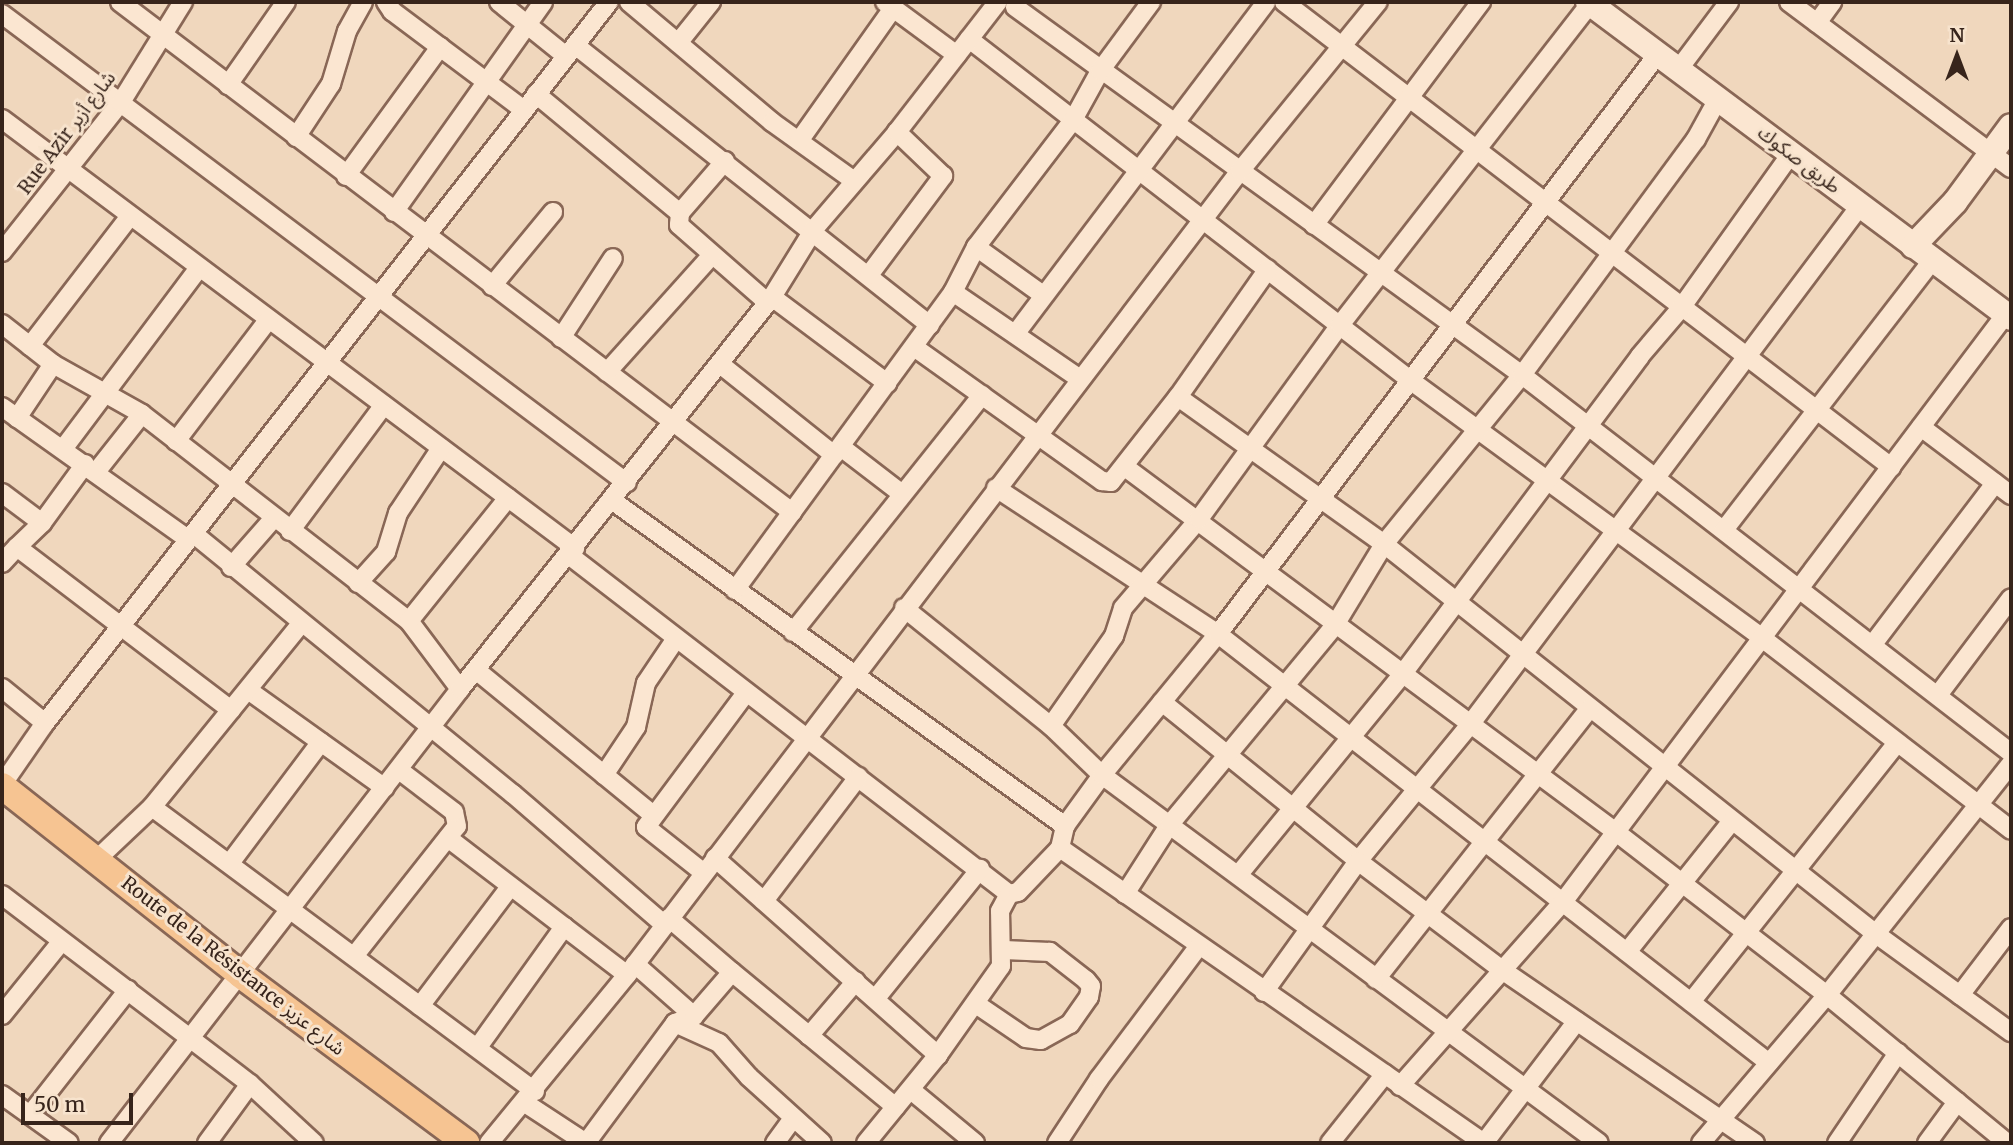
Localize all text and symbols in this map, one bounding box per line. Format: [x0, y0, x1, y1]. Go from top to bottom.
north arrow [1922, 21, 1992, 91]
text: N [1949, 23, 1965, 47]
street label: Rue Azir شارع أزير [13, 67, 121, 199]
street label: طريق صكوك [1753, 121, 1845, 199]
street label: Route de la Résistance شارع عزيز [117, 872, 349, 1060]
scale bar [24, 1078, 136, 1122]
text: 50 m [34, 1091, 85, 1118]

